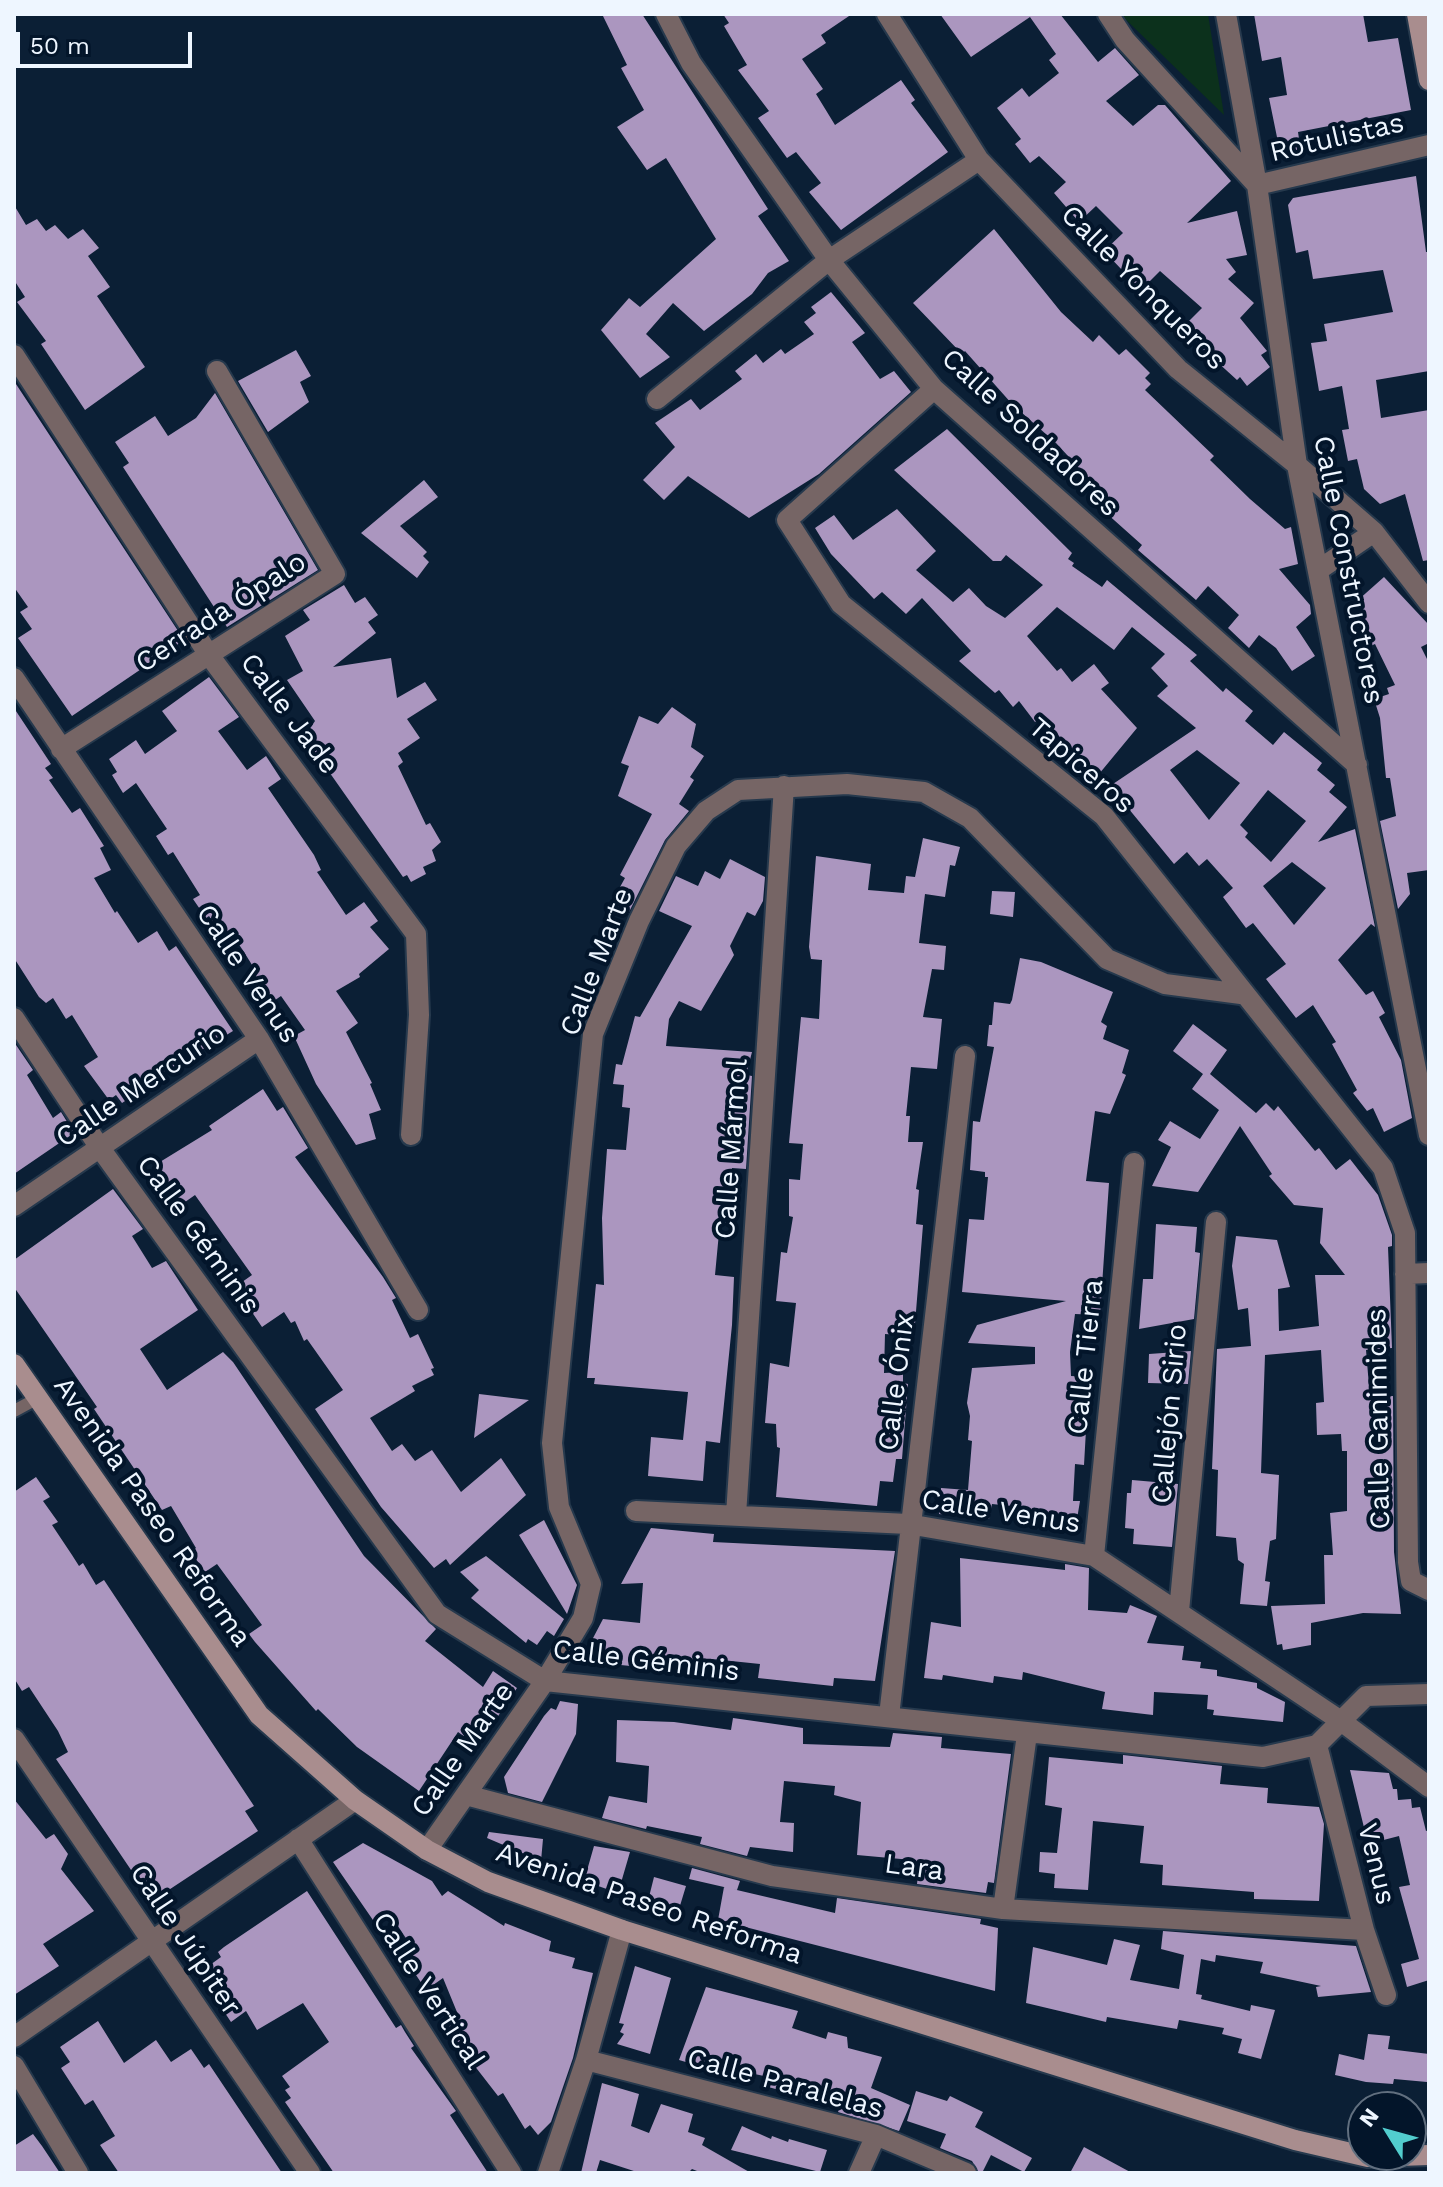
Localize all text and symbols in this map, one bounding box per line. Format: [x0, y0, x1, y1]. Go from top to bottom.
scale bar [20, 16, 196, 66]
text: 50 m [30, 32, 90, 60]
street label: Rotulistas [1267, 106, 1407, 170]
street label: Calle Yonqueros [1053, 198, 1233, 378]
street label: Calle Soldadores [934, 342, 1126, 524]
street label: Calle Constructores [1306, 433, 1390, 707]
street label: Cerrada Ópalo [130, 545, 312, 681]
street label: Calle Jade [233, 647, 345, 781]
street label: Tapiceros [1021, 711, 1141, 821]
street label: Calle Marte [553, 883, 641, 1041]
street label: Calle Venus [188, 898, 306, 1050]
street label: Calle Mercurio [50, 1017, 232, 1155]
street label: Calle Mármol [709, 1058, 755, 1240]
street label: Calle Géminis [129, 1149, 267, 1321]
street label: Calle Tierra [1061, 1278, 1111, 1436]
street label: Calle Ganimides [1360, 1308, 1398, 1530]
street label: Calle Ónix [872, 1311, 922, 1453]
street label: Callejón Sirio [1145, 1323, 1195, 1505]
street label: Avenida Paseo Reforma [46, 1371, 258, 1653]
street label: Calle Venus [919, 1483, 1083, 1541]
street label: Calle Géminis [551, 1633, 741, 1689]
street label: Calle Marte [405, 1676, 521, 1824]
street label: Venus [1350, 1820, 1402, 1908]
street label: Avenida Paseo Reforma [491, 1836, 807, 1972]
street label: Lara [882, 1847, 946, 1889]
street label: Calle Júpiter [122, 1858, 248, 2022]
street label: Calle Vertical [365, 1906, 491, 2076]
street label: Calle Paralelas [683, 2042, 887, 2126]
north arrow [1347, 2091, 1427, 2171]
text: N [1354, 2103, 1384, 2131]

